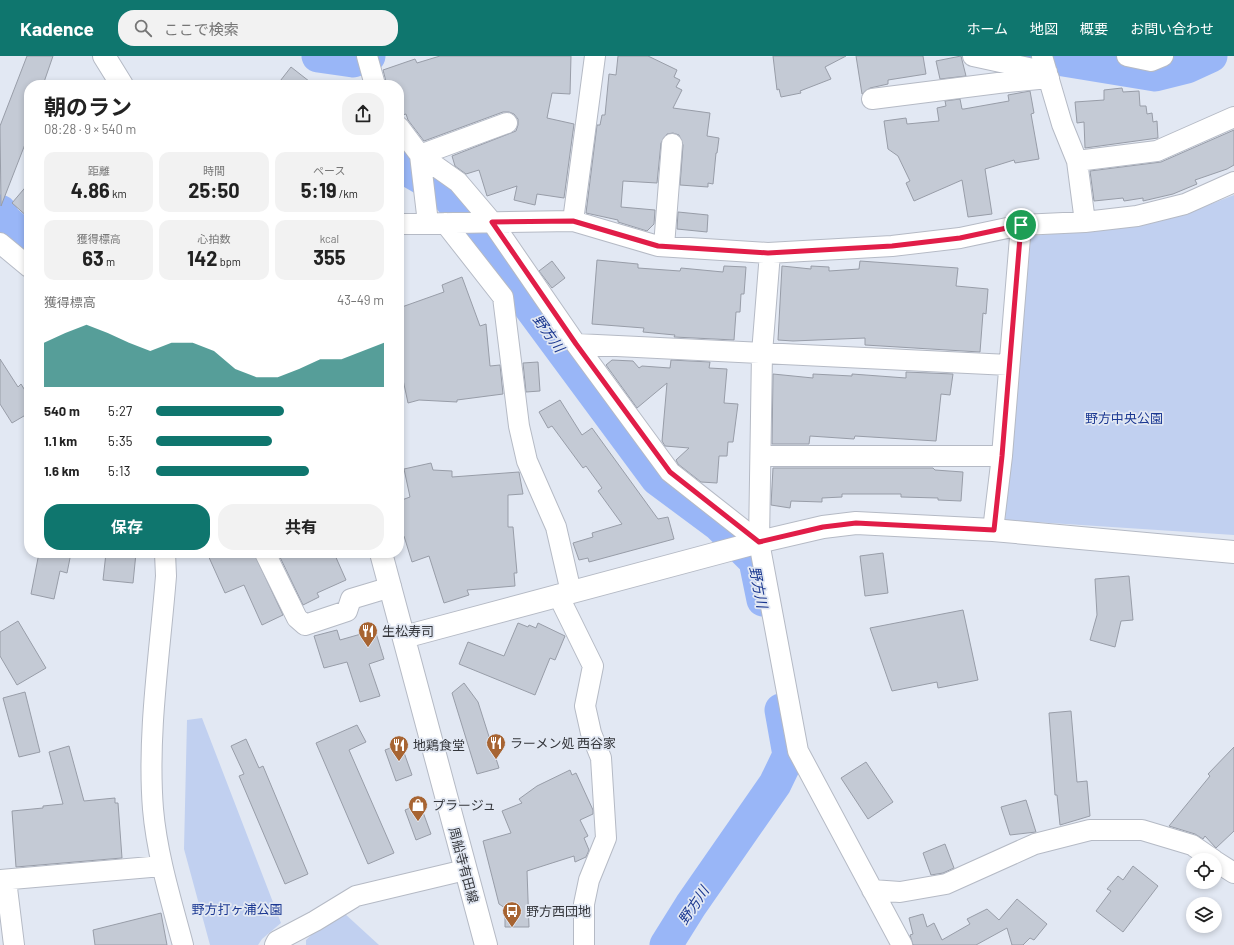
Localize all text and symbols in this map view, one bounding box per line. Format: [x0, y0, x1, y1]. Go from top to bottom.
search box [118, 10, 398, 46]
text: Kadence [20, 17, 94, 40]
icon: search [132, 17, 154, 39]
text: ここで検索 [164, 20, 239, 38]
text: ホーム [966, 20, 1008, 37]
text: 地図 [1030, 20, 1058, 37]
text: 概要 [1080, 20, 1108, 37]
text: お問い合わせ [1130, 20, 1214, 37]
text: 朝のラン [44, 93, 132, 119]
button: share [342, 93, 384, 135]
text: 08:28 · 9 × 540 m [44, 121, 136, 137]
text: 距離 [88, 164, 110, 177]
text: 時間 [203, 164, 225, 177]
text: ペース [313, 164, 346, 177]
text: 4.86 [71, 178, 110, 202]
text: 25:50 [188, 178, 240, 202]
text: 5:19 [301, 178, 337, 202]
text: km [110, 187, 127, 200]
text: /km [337, 187, 358, 200]
pin [1004, 208, 1038, 242]
icon: arrive [1010, 214, 1032, 236]
text: 獲得標高 [77, 232, 121, 245]
text: 心拍数 [197, 232, 230, 245]
text: kcal [320, 232, 339, 245]
text: 355 [313, 245, 346, 269]
text: 63 [82, 246, 104, 270]
text: 142 [187, 246, 218, 270]
text: m [104, 255, 115, 268]
text: bpm [218, 255, 241, 268]
text: 43–49 m [337, 292, 384, 308]
text: 獲得標高 [44, 294, 96, 310]
water label: 野方川 [530, 311, 569, 357]
text: 540 m [44, 403, 80, 419]
text: 5:27 [108, 403, 132, 419]
park label: 野方中央公園 [1085, 410, 1163, 426]
text: 1.1 km [44, 433, 77, 449]
text: 5:35 [108, 433, 132, 449]
text: 1.6 km [44, 463, 79, 479]
text: 5:13 [108, 463, 130, 479]
button: 保存 [44, 504, 210, 550]
button: 共有 [218, 504, 384, 550]
water label: 野方川 [747, 565, 772, 611]
restaurant icon: 生松寿司 [357, 620, 379, 648]
place label: 生松寿司 [382, 623, 434, 639]
restaurant icon: ラーメン処 西谷家 [485, 732, 507, 760]
restaurant icon: 地鶏食堂 [388, 734, 410, 762]
place label: ラーメン処 西谷家 [510, 735, 616, 751]
place label: 地鶏食堂 [413, 737, 465, 753]
shop icon: プラージュ [407, 794, 429, 822]
place label: プラージュ [432, 797, 496, 813]
street label: 周船寺有田線 [446, 825, 482, 905]
map controls [1186, 853, 1222, 933]
button: locate [1186, 853, 1222, 889]
water label: 野方川 [674, 881, 713, 927]
button: layers [1186, 897, 1222, 933]
bus stop icon: 野方西団地 [501, 900, 523, 928]
park label: 野方打ヶ浦公園 [191, 901, 283, 917]
place label: 野方西団地 [526, 903, 591, 919]

